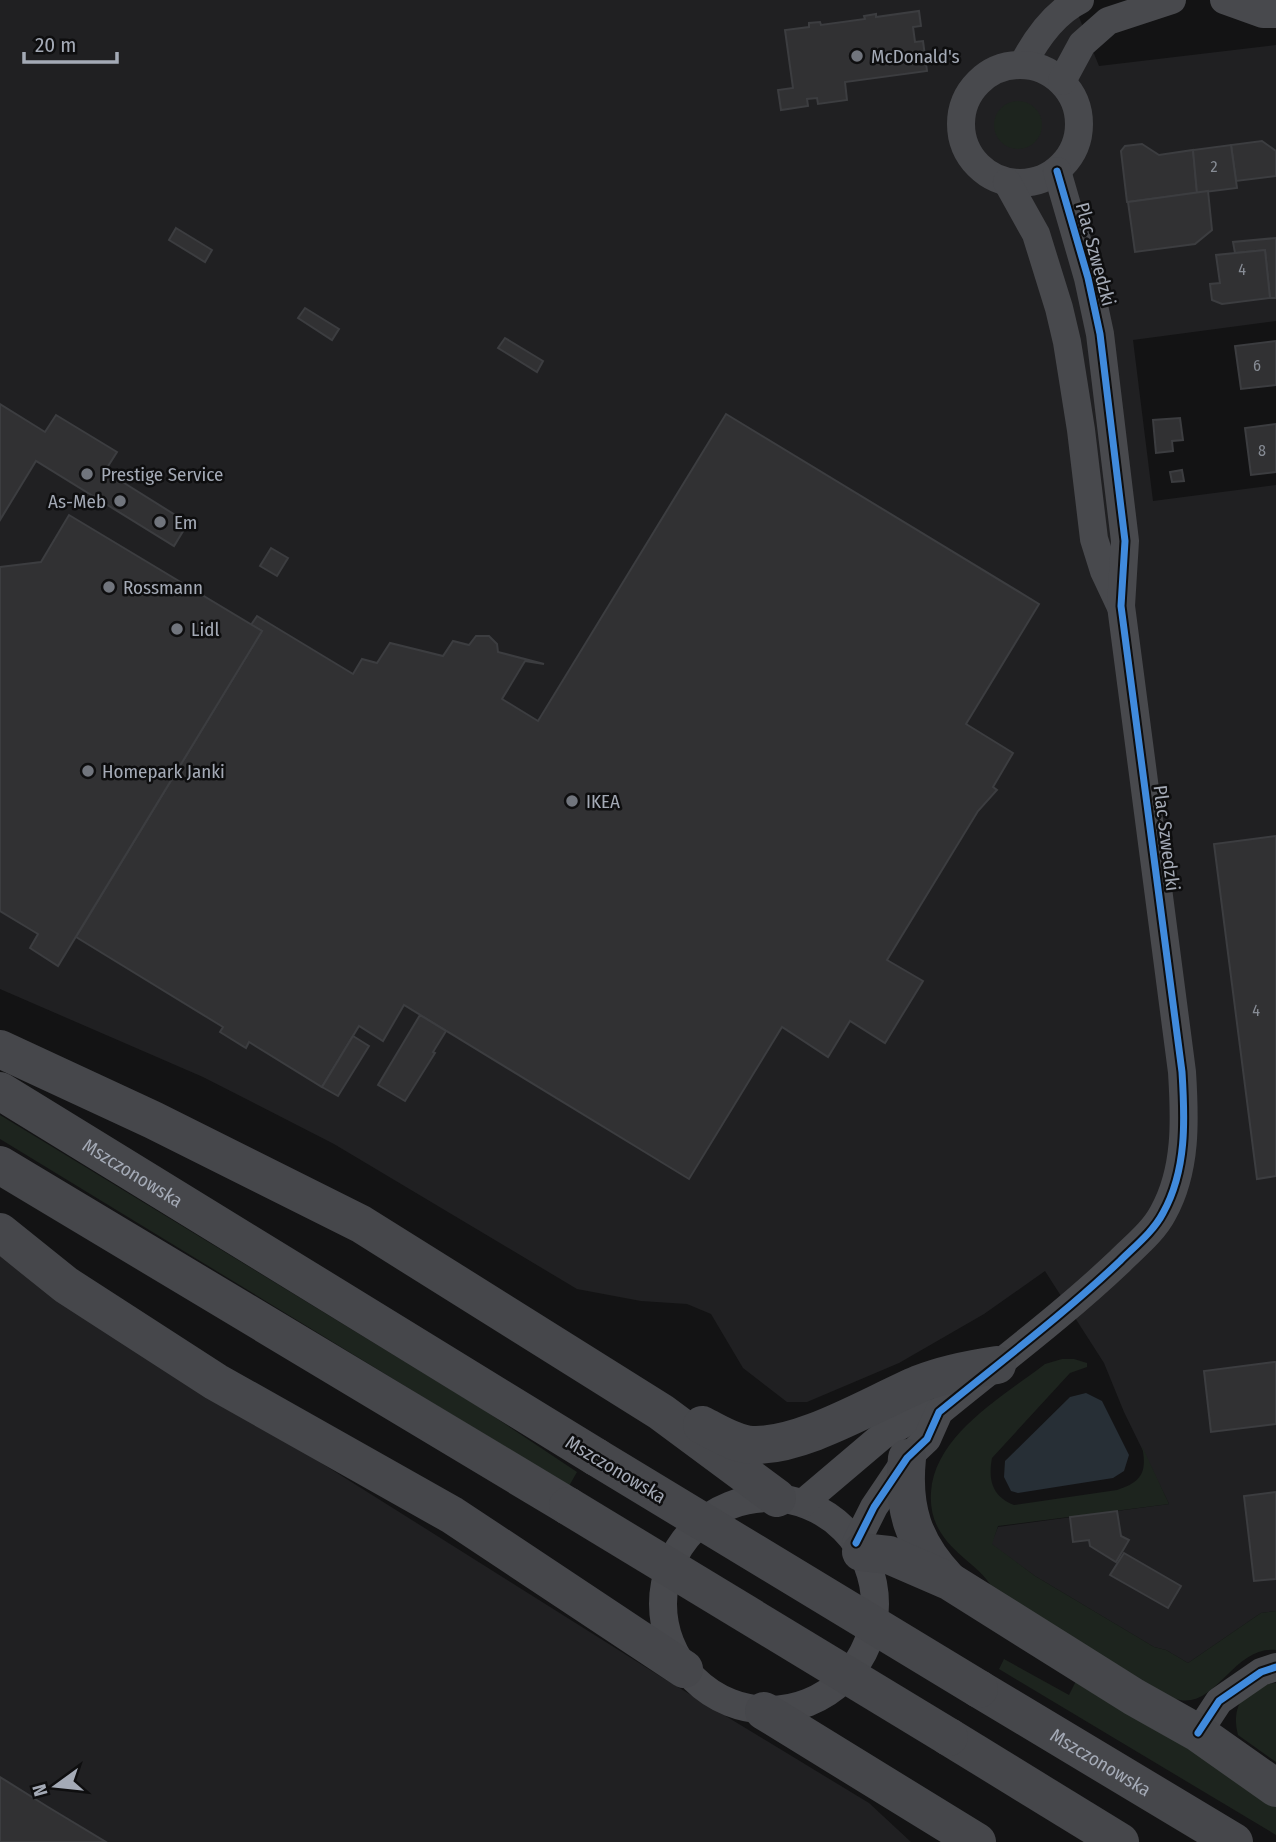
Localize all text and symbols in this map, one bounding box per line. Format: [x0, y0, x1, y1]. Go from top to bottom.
scale bar [24, 21, 117, 65]
text: 20 m [35, 32, 76, 58]
place label: McDonald's [871, 45, 960, 68]
marker: McDonald's [849, 48, 865, 64]
house number: 2 [1210, 157, 1218, 176]
street label: Plac Szwedzki [1071, 200, 1120, 309]
house number: 4 [1238, 260, 1246, 279]
house number: 6 [1253, 356, 1261, 375]
house number: 8 [1258, 441, 1266, 460]
place label: Prestige Service [101, 463, 223, 486]
marker: Prestige Service [79, 466, 95, 482]
place label: As-Meb [48, 490, 106, 513]
marker: As-Meb [112, 493, 128, 509]
place label: Em [174, 511, 197, 534]
marker: Em [152, 514, 168, 530]
place label: Rossmann [123, 576, 203, 599]
marker: Rossmann [101, 579, 117, 595]
place label: Lidl [191, 618, 219, 641]
marker: Lidl [169, 621, 185, 637]
place label: Homepark Janki [102, 760, 225, 783]
marker: Homepark Janki [80, 763, 96, 779]
street label: Plac Szwedzki [1149, 784, 1184, 892]
place label: IKEA [586, 790, 620, 813]
marker: IKEA [564, 793, 580, 809]
house number: 4 [1252, 1001, 1260, 1020]
street label: Mszczonowska [79, 1134, 187, 1212]
street label: Mszczonowska [561, 1430, 670, 1508]
street label: Mszczonowska [1046, 1724, 1155, 1801]
north arrow [21, 1751, 91, 1821]
text: N [27, 1782, 53, 1799]

